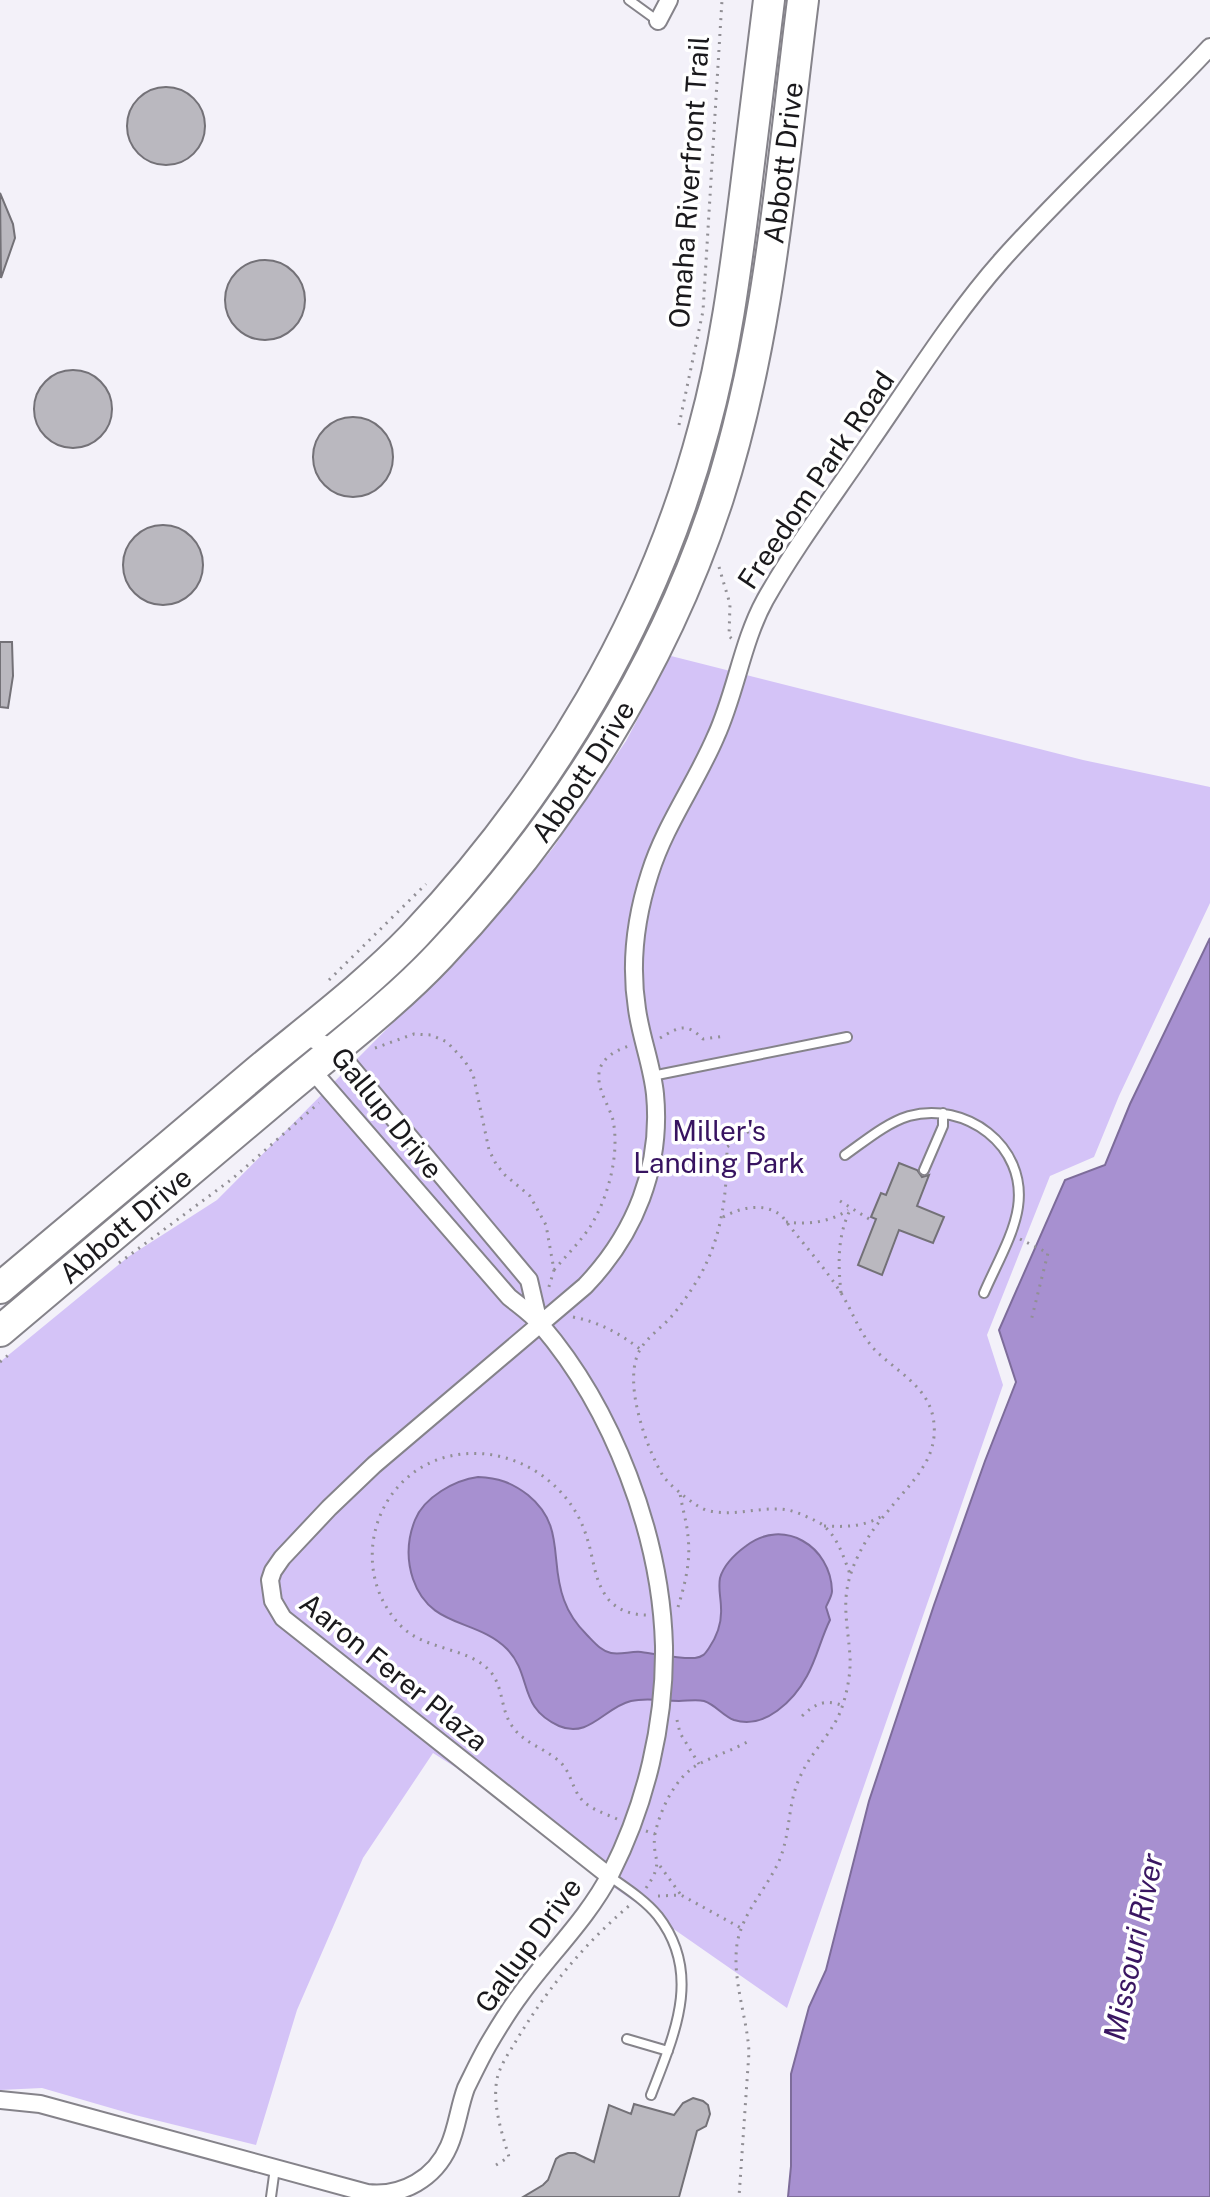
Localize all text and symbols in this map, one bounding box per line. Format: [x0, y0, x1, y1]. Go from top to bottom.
street label: Omaha Riverfront Trail [662, 35, 715, 329]
street label: Abbott Drive [756, 80, 809, 246]
street label: Freedom Park Road [730, 365, 901, 595]
street label: Abbott Drive [524, 695, 641, 849]
street label: Gallup Drive [325, 1041, 450, 1185]
park label: Miller's Landing Park [633, 1114, 805, 1179]
street label: Abbott Drive [52, 1160, 198, 1290]
street label: Aaron Ferer Plaza [294, 1586, 495, 1757]
water label: Missouri River [1096, 1850, 1171, 2043]
street label: Gallup Drive [468, 1871, 588, 2019]

